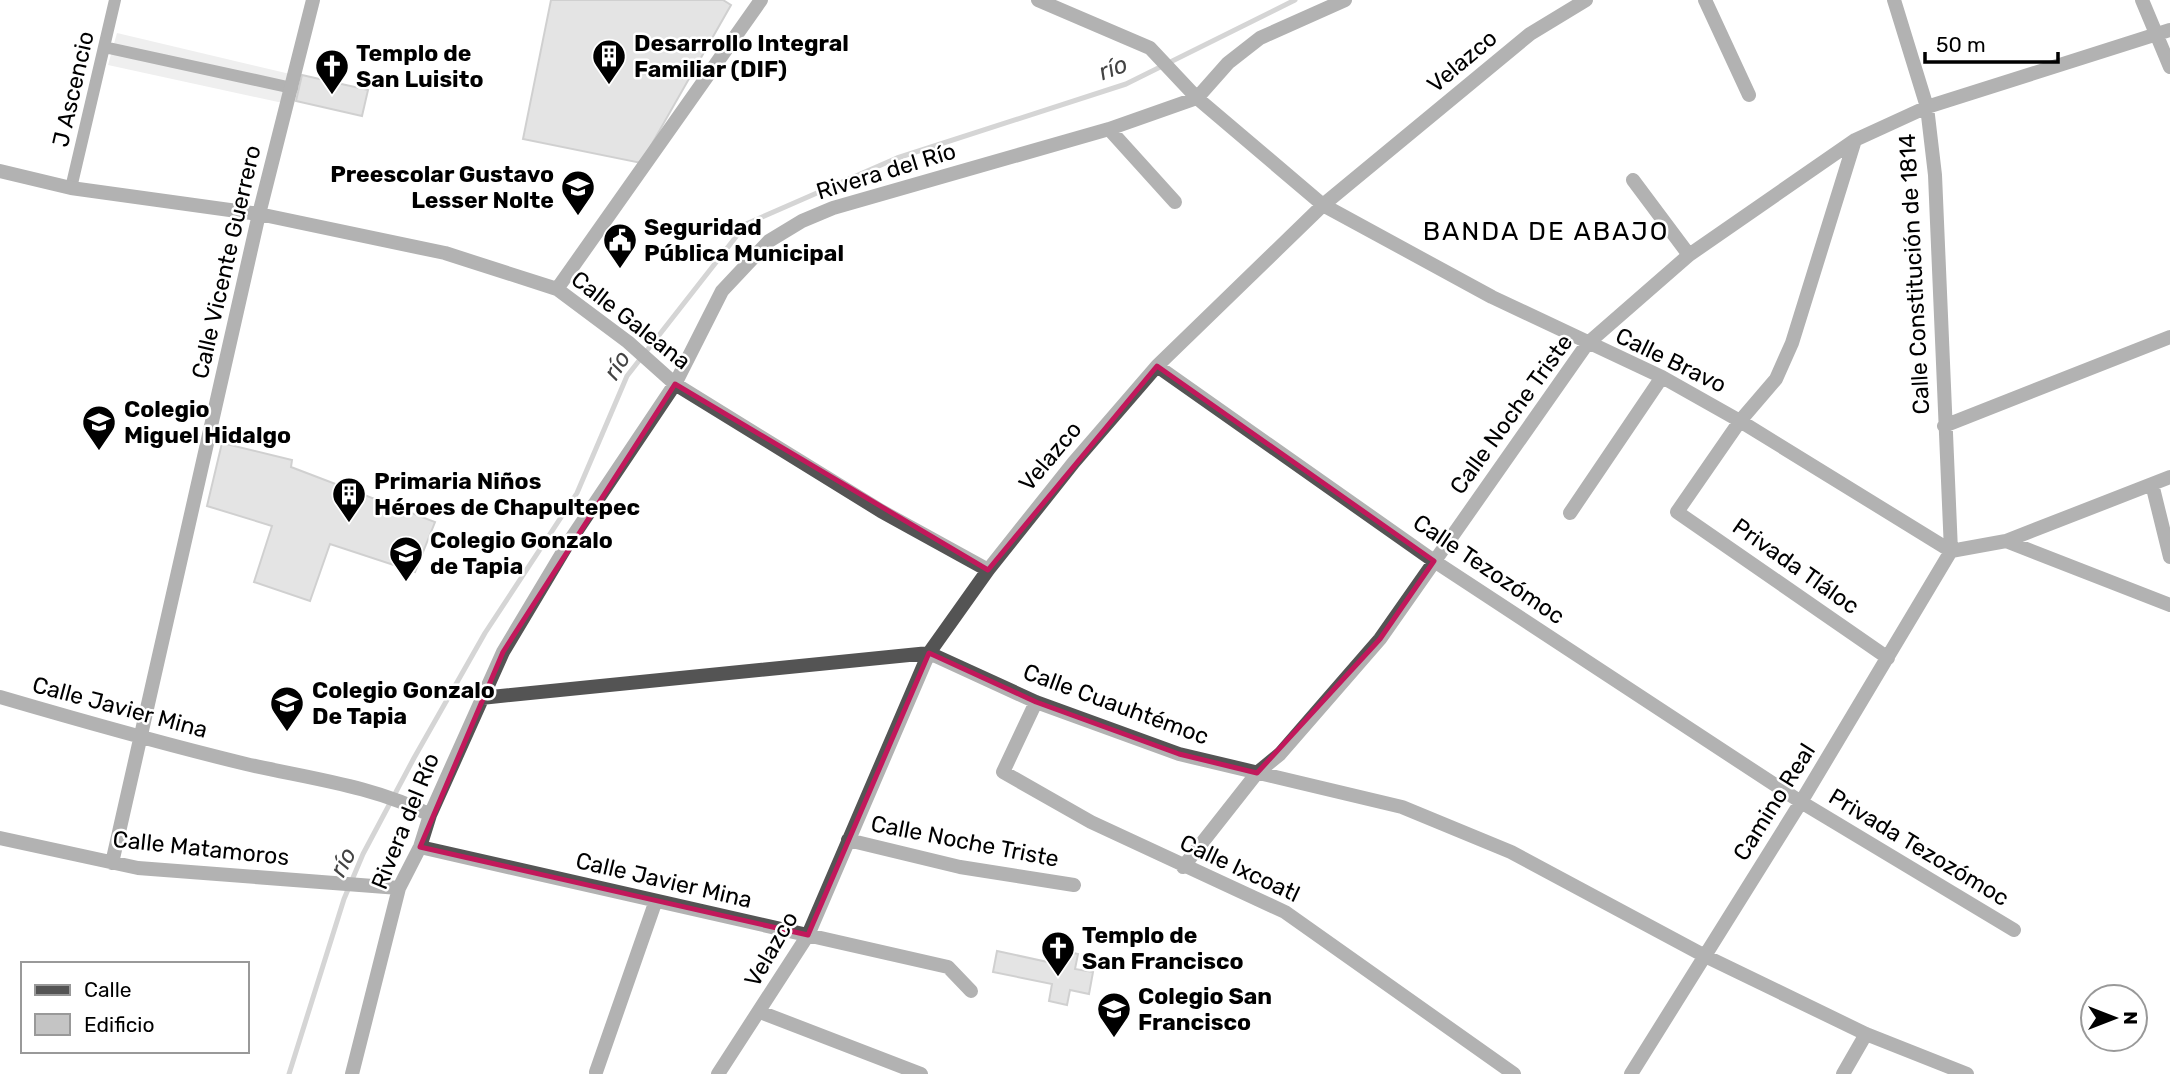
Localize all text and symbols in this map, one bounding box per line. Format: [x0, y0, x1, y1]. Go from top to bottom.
scale bar [1925, 21, 2058, 65]
street label: Velazco [1421, 24, 1503, 98]
street label: J Ascencio [46, 28, 100, 150]
place label: Desarrollo Integral Familiar (DIF) [634, 29, 849, 83]
text: 50 m [1936, 32, 1986, 57]
building icon: Desarrollo Integral Familiar (DIF) [590, 37, 628, 86]
place label: Templo de San Luisito [356, 39, 483, 93]
church icon: Templo de San Luisito [313, 47, 351, 96]
water label: río [1095, 50, 1131, 86]
street label: Calle Constitución de 1814 [1893, 133, 1935, 415]
street label: Rivera del Río [813, 137, 959, 205]
street label: Calle Vicente Guerrero [186, 143, 266, 381]
place label: Preescolar Gustavo Lesser Nolte [330, 160, 554, 214]
school or university icon: Preescolar Gustavo Lesser Nolte [559, 168, 597, 217]
place label: Seguridad Pública Municipal [644, 213, 844, 267]
district label: BANDA DE ABAJO [1423, 216, 1669, 247]
public building icon: Seguridad Pública Municipal [601, 221, 639, 270]
street label: Calle Galeana [566, 265, 696, 375]
street label: Calle Bravo [1611, 321, 1731, 399]
street label: Calle Noche Triste [1444, 329, 1578, 499]
water label: río [598, 345, 636, 385]
place label: Colegio Miguel Hidalgo [124, 395, 291, 449]
school or university icon: Colegio Miguel Hidalgo [80, 403, 118, 452]
street label: Velazco [1013, 415, 1087, 497]
place label: Primaria Niños Héroes de Chapultepec [374, 467, 640, 521]
building icon: Primaria Niños Héroes de Chapultepec [330, 475, 368, 524]
street label: Calle Tezozómoc [1408, 508, 1570, 630]
street label: Privada Tláloc [1727, 512, 1865, 620]
place label: Colegio Gonzalo de Tapia [430, 526, 613, 580]
school or university icon: Colegio Gonzalo de Tapia [387, 534, 425, 583]
street label: Calle Cuauhtémoc [1019, 657, 1213, 751]
street label: Calle Javier Mina [29, 670, 211, 744]
place label: Colegio Gonzalo De Tapia [312, 676, 495, 730]
school or university icon: Colegio Gonzalo De Tapia [268, 684, 306, 733]
street label: Camino Real [1727, 738, 1821, 866]
street label: Rivera del Río [365, 749, 445, 893]
street label: Privada Tezozómoc [1824, 782, 2014, 912]
street label: Calle Noche Triste [869, 809, 1061, 873]
street label: Calle Matamoros [111, 825, 291, 871]
street label: Calle Ixcoatl [1176, 828, 1304, 908]
water label: río [324, 843, 362, 881]
street label: Calle Javier Mina [573, 846, 755, 914]
street label: Velazco [738, 906, 804, 992]
place label: Templo de San Francisco [1082, 921, 1244, 975]
church icon: Templo de San Francisco [1039, 929, 1077, 978]
legend [21, 962, 248, 1053]
text: Calle [84, 977, 132, 1002]
place label: Colegio San Francisco [1138, 982, 1272, 1036]
north arrow [2079, 983, 2149, 1053]
school or university icon: Colegio San Francisco [1095, 990, 1133, 1039]
text: N [2119, 1011, 2142, 1025]
text: Edificio [84, 1012, 154, 1037]

